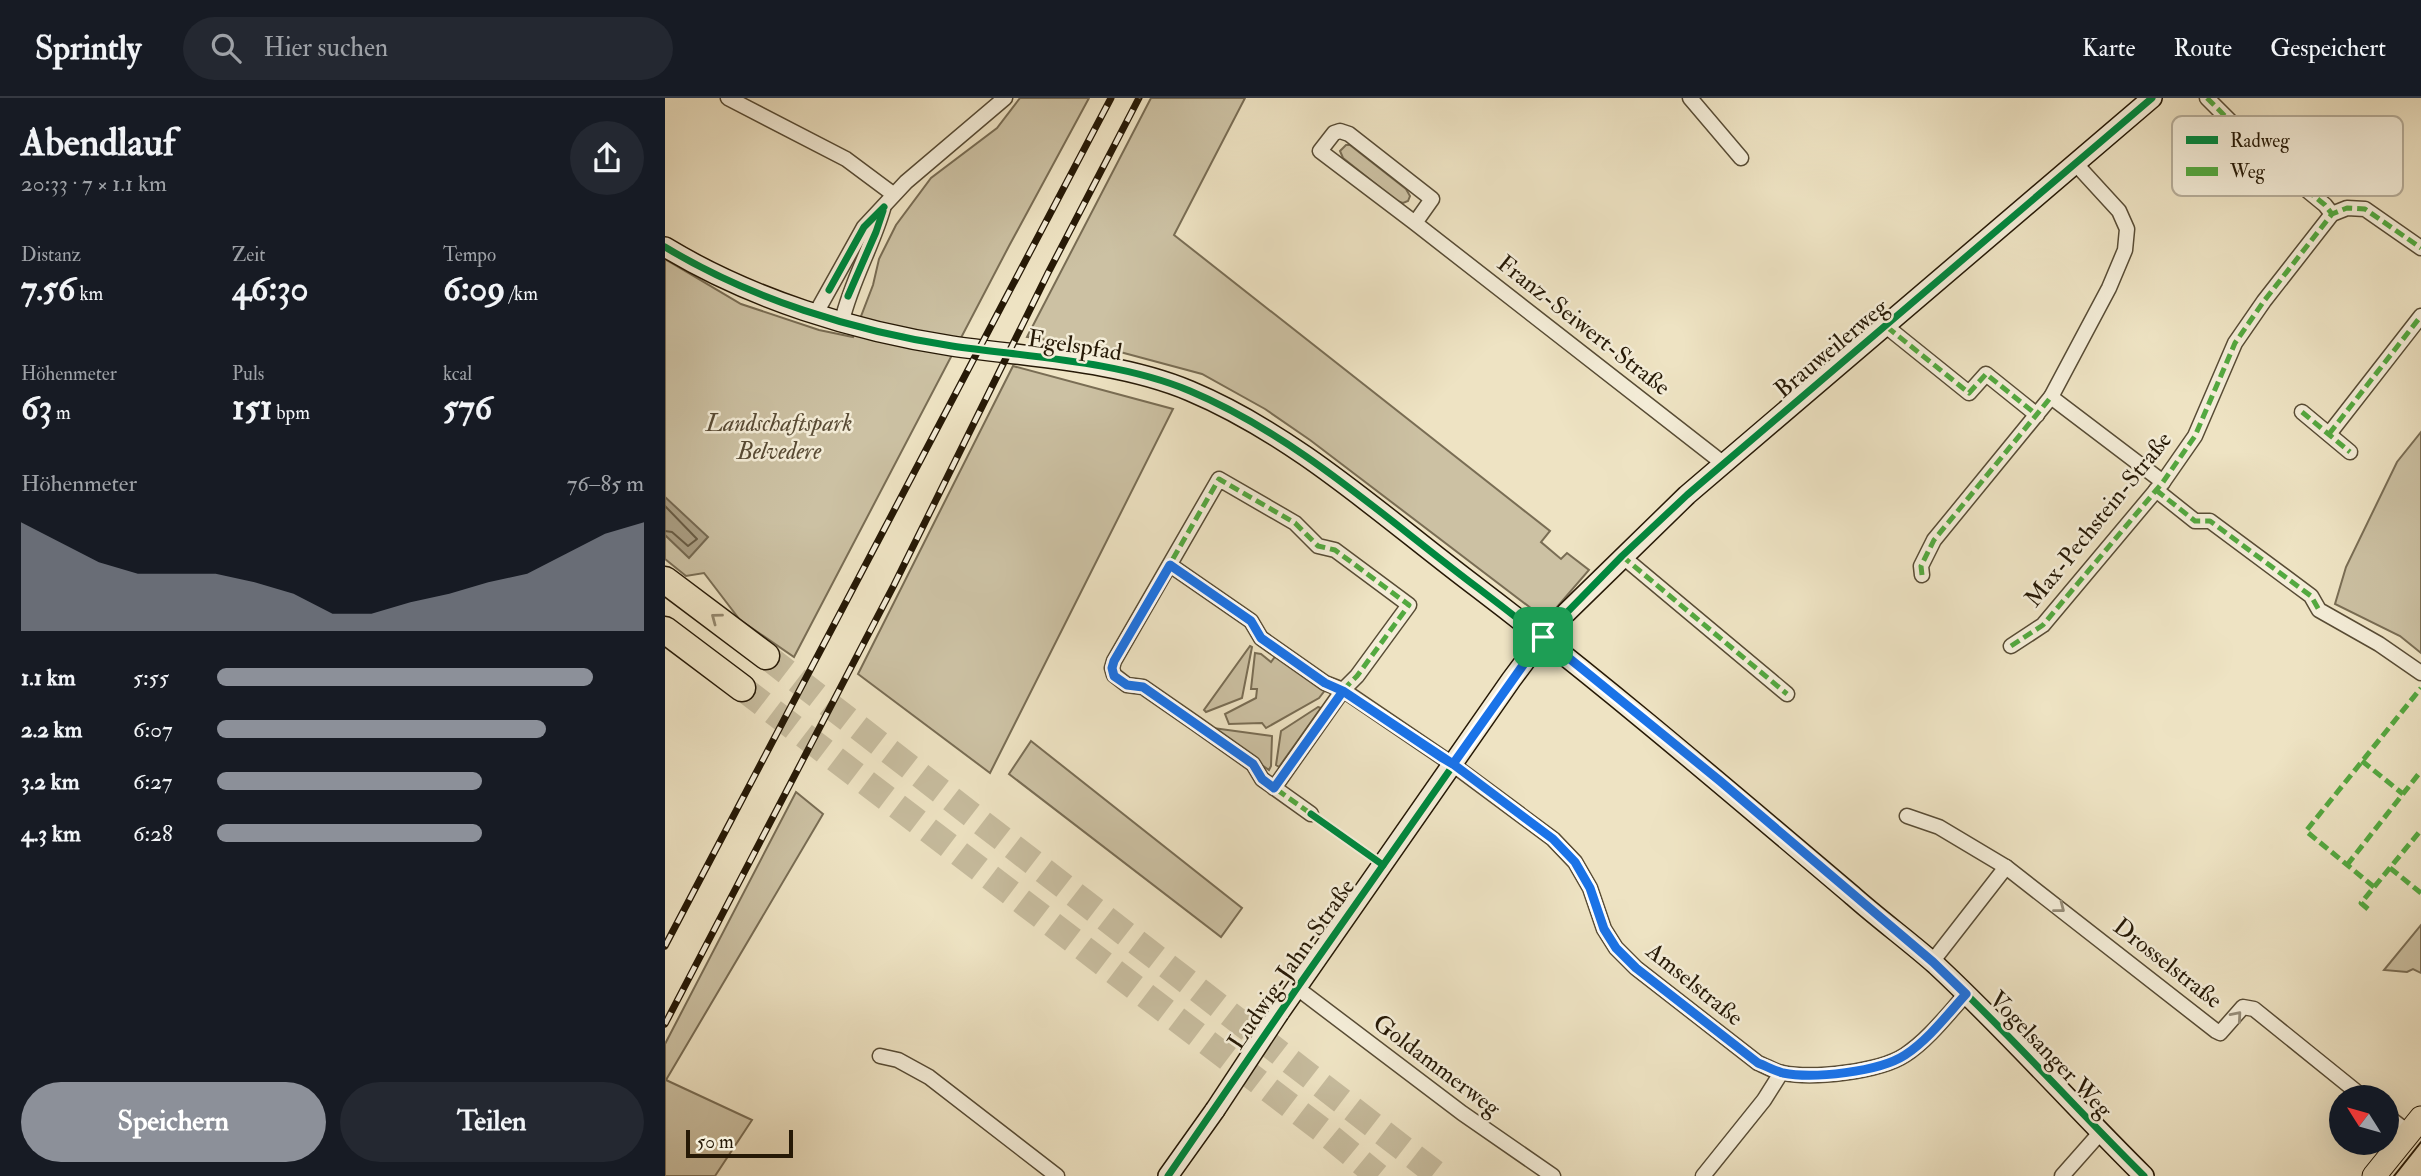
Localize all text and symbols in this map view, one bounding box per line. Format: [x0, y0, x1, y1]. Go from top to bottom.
search box [183, 17, 673, 80]
text: Sprintly [35, 28, 141, 69]
icon: search [207, 29, 245, 67]
text: Hier suchen [263, 32, 388, 64]
text: Karte [2082, 33, 2135, 64]
text: Route [2173, 33, 2232, 64]
text: Gespeichert [2270, 33, 2386, 64]
legend [2172, 116, 2403, 196]
text: Abendlauf [21, 119, 175, 167]
button: share [570, 121, 644, 195]
text: Radweg [2230, 129, 2290, 153]
text: Weg [2229, 160, 2266, 184]
text: 20:33 · 7 × 1.1 km [21, 169, 167, 198]
text: Distanz [21, 243, 81, 267]
text: Zeit [232, 243, 265, 267]
text: Tempo [443, 243, 496, 267]
street label: Franz-Seiwert-Straße [1491, 248, 1677, 403]
text: 7.56 [21, 267, 75, 311]
text: 46:30 [232, 267, 309, 311]
text: 6:09 [443, 267, 505, 311]
text: km [75, 282, 103, 306]
text: /km [505, 282, 538, 306]
street label: Brauweilerweg [1768, 291, 1896, 405]
street label: Egelspfad [1026, 323, 1124, 368]
text: Höhenmeter [21, 362, 117, 386]
text: Puls [232, 362, 264, 386]
text: kcal [443, 362, 472, 386]
text: 63 [21, 386, 52, 430]
text: 151 [232, 386, 272, 430]
text: 576 [443, 386, 492, 430]
text: m [52, 401, 71, 425]
text: bpm [272, 401, 310, 425]
park label: Landschaftspark Belvedere [705, 408, 852, 467]
street label: Max-Pechstein-Straße [2018, 425, 2179, 614]
text: Höhenmeter [21, 469, 137, 498]
text: 76–85 m [567, 469, 644, 498]
pin [1513, 607, 1573, 667]
one-way arrow [711, 613, 723, 626]
icon: arrive [1524, 618, 1562, 656]
text: 1.1 km [21, 663, 76, 692]
text: 5:55 [133, 663, 169, 692]
text: 2.2 km [21, 715, 82, 744]
text: 6:07 [133, 715, 173, 744]
text: 3.2 km [21, 767, 80, 796]
text: 6:27 [133, 767, 172, 796]
text: 4.3 km [21, 819, 81, 848]
text: 6:28 [133, 819, 173, 848]
street label: Ludwig-Jahn-Straße [1221, 873, 1362, 1056]
one-way arrow [2053, 899, 2065, 912]
street label: Drosselstraße [2107, 911, 2229, 1016]
street label: Amselstraße [1639, 935, 1750, 1033]
street label: Vogelsanger Weg [1982, 984, 2120, 1125]
street label: Goldammerweg [1367, 1007, 1508, 1124]
one-way arrow [2229, 1011, 2241, 1024]
button: Speichern [21, 1082, 326, 1162]
button: Teilen [340, 1082, 644, 1162]
north arrow [2329, 1085, 2399, 1155]
map controls [2329, 1085, 2399, 1155]
scale bar [686, 1127, 793, 1159]
text: 50 m [697, 1130, 734, 1154]

